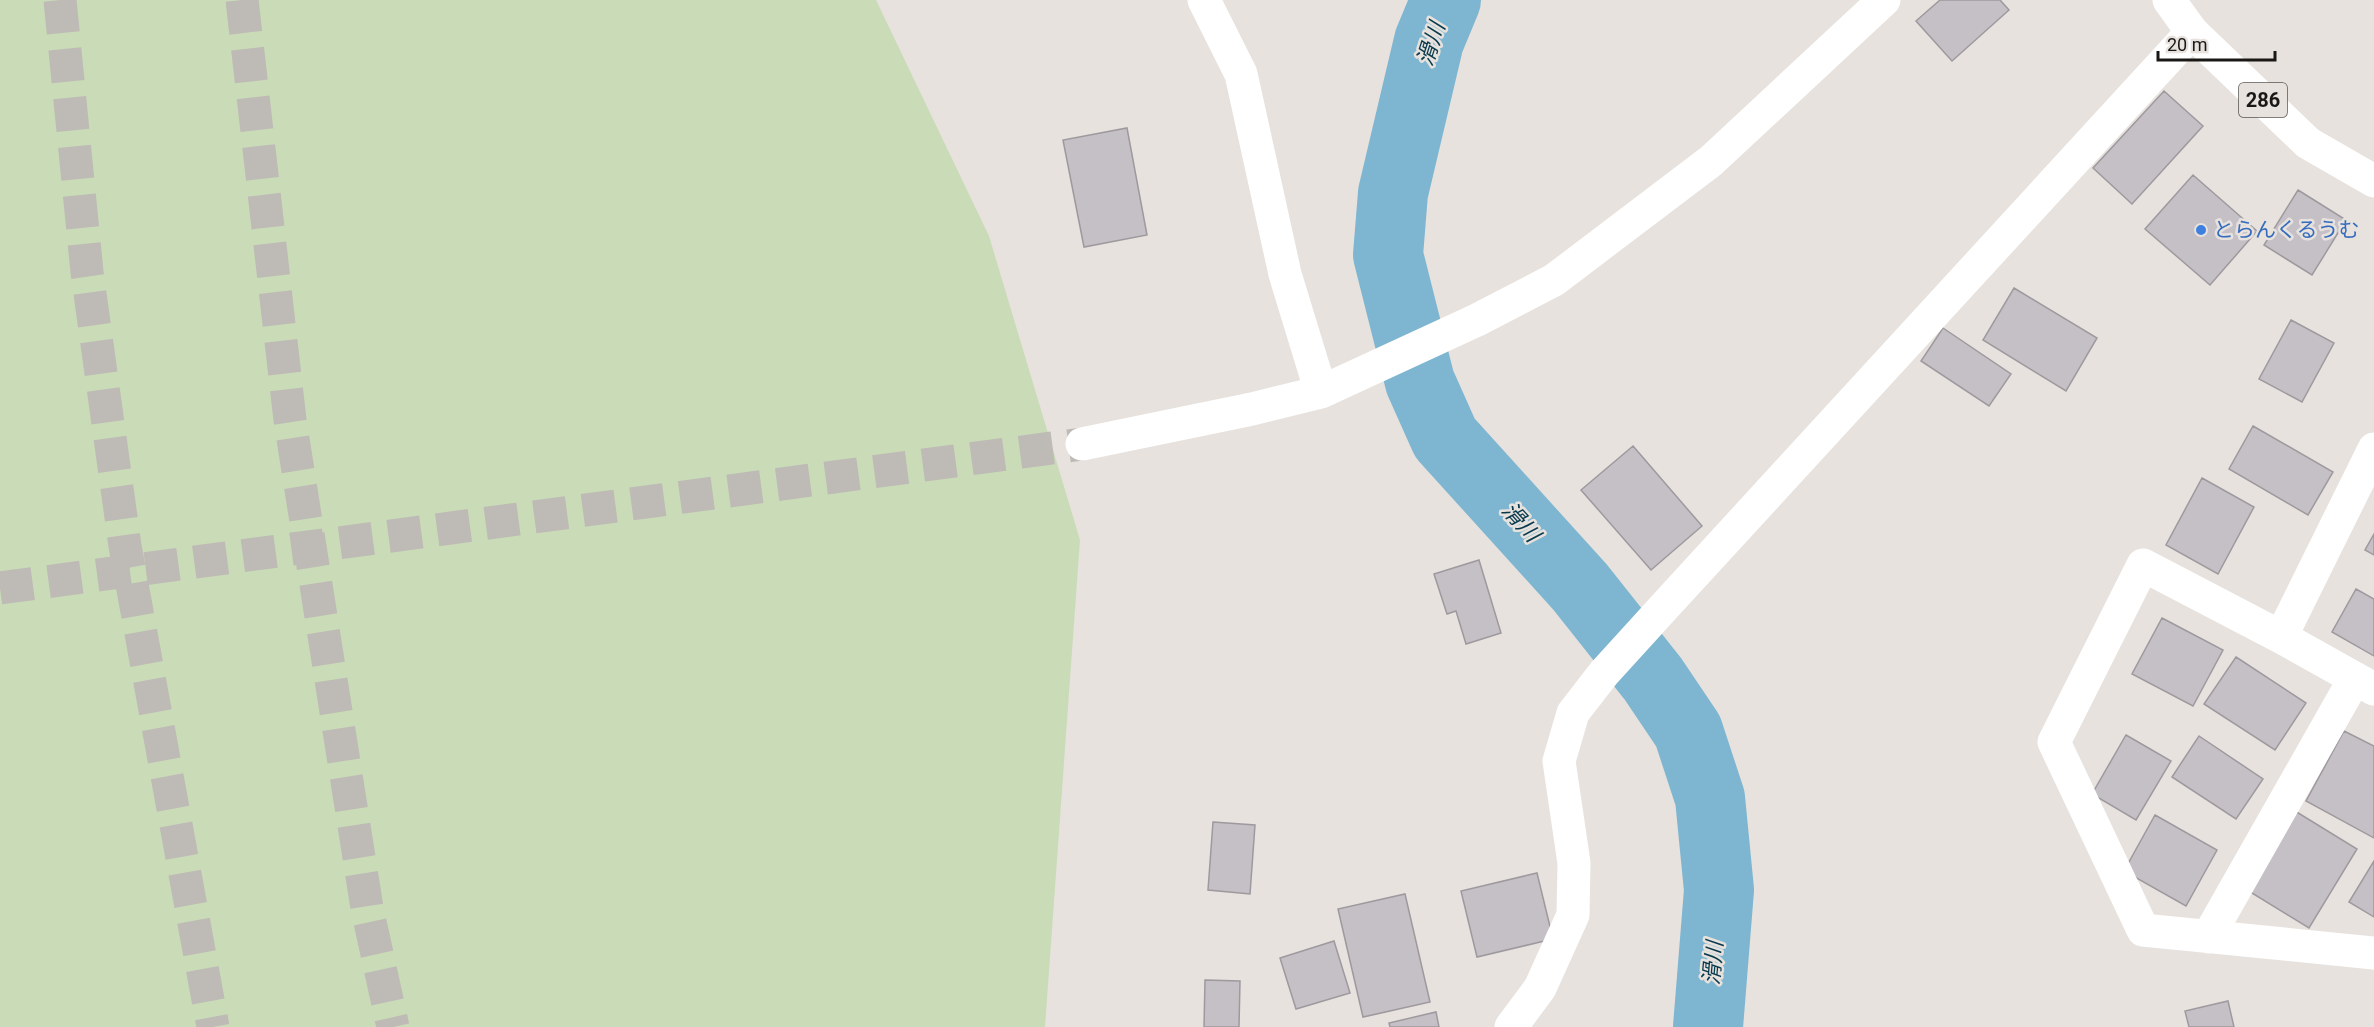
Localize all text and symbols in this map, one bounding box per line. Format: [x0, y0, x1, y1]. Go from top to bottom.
water label: 滑川 [1412, 17, 1450, 69]
scale bar [2158, 24, 2275, 62]
text: 20 m [2167, 34, 2207, 55]
road number: 286 [2239, 83, 2287, 117]
place label: とらんくるうむ [2213, 218, 2360, 242]
marker: とらんくるうむ [2194, 223, 2208, 237]
water label: 滑川 [1497, 497, 1546, 548]
water label: 滑川 [1699, 938, 1728, 986]

